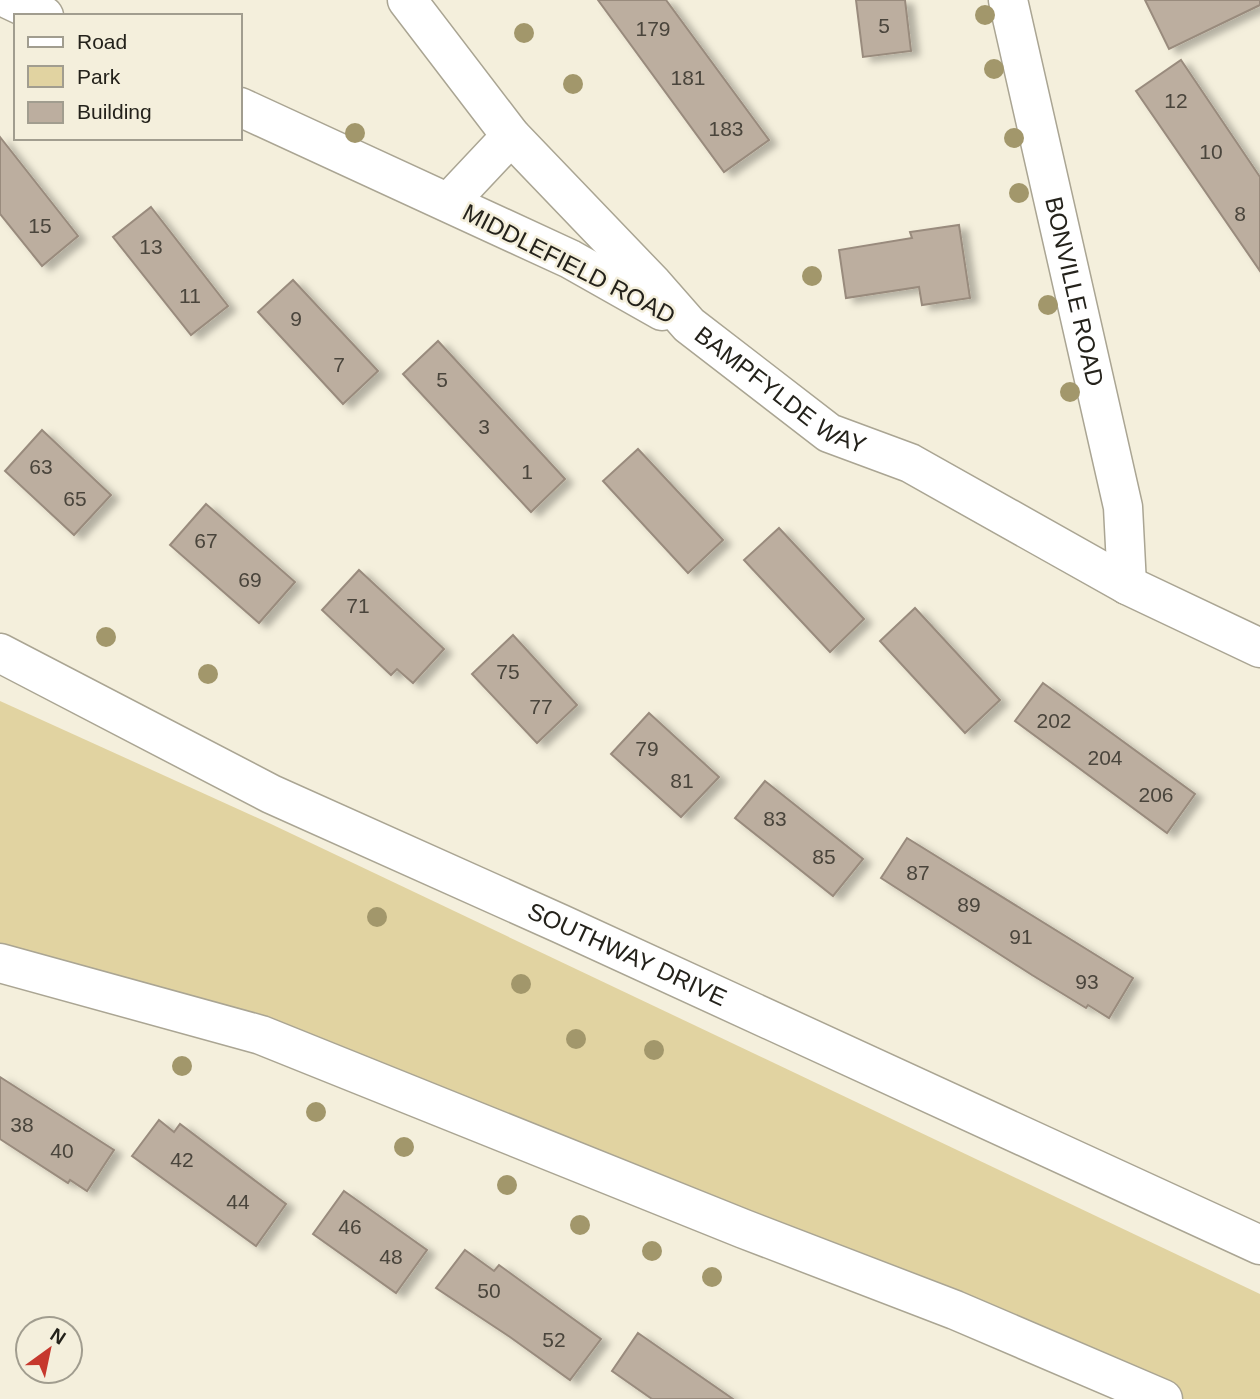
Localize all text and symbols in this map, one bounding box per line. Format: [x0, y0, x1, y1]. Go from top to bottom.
legend [14, 14, 242, 140]
house number: 5 [878, 14, 890, 37]
house number: 179 [635, 17, 671, 40]
text: Road [77, 30, 127, 53]
text: Park [77, 65, 121, 88]
house number: 181 [670, 66, 706, 89]
house number: 12 [1164, 89, 1188, 112]
text: Building [77, 100, 152, 123]
house number: 183 [708, 117, 744, 140]
house number: 10 [1199, 140, 1223, 163]
street label: BONVILLE ROAD [1040, 194, 1109, 389]
street label: MIDDLEFIELD ROAD [459, 198, 680, 329]
house number: 8 [1234, 202, 1246, 225]
house number: 15 [28, 214, 52, 237]
house number: 13 [139, 235, 163, 258]
house number: 11 [179, 284, 201, 307]
house number: 9 [290, 307, 302, 330]
street label: BAMPFYLDE WAY [690, 321, 870, 459]
house number: 7 [333, 353, 345, 376]
house number: 5 [436, 368, 448, 391]
house number: 3 [478, 415, 490, 438]
house number: 63 [29, 455, 53, 478]
house number: 1 [521, 460, 533, 483]
house number: 65 [63, 487, 87, 510]
house number: 67 [194, 529, 218, 552]
house number: 69 [238, 568, 262, 591]
house number: 71 [346, 594, 370, 617]
house number: 75 [496, 660, 520, 683]
house number: 77 [529, 695, 553, 718]
house number: 202 [1036, 709, 1072, 732]
house number: 79 [635, 737, 659, 760]
house number: 204 [1087, 746, 1123, 769]
house number: 81 [670, 769, 694, 792]
house number: 206 [1138, 783, 1174, 806]
house number: 83 [763, 807, 787, 830]
house number: 85 [812, 845, 836, 868]
house number: 87 [906, 861, 930, 884]
house number: 89 [957, 893, 981, 916]
street label: SOUTHWAY DRIVE [524, 897, 731, 1011]
house number: 91 [1009, 925, 1033, 948]
house number: 93 [1075, 970, 1099, 993]
house number: 38 [10, 1113, 34, 1136]
house number: 40 [50, 1139, 74, 1162]
house number: 42 [170, 1148, 194, 1171]
house number: 44 [226, 1190, 250, 1213]
house number: 46 [338, 1215, 362, 1238]
house number: 48 [379, 1245, 403, 1268]
house number: 50 [477, 1279, 501, 1302]
north arrow [14, 1315, 84, 1385]
text: N [47, 1324, 69, 1349]
house number: 52 [542, 1328, 566, 1351]

